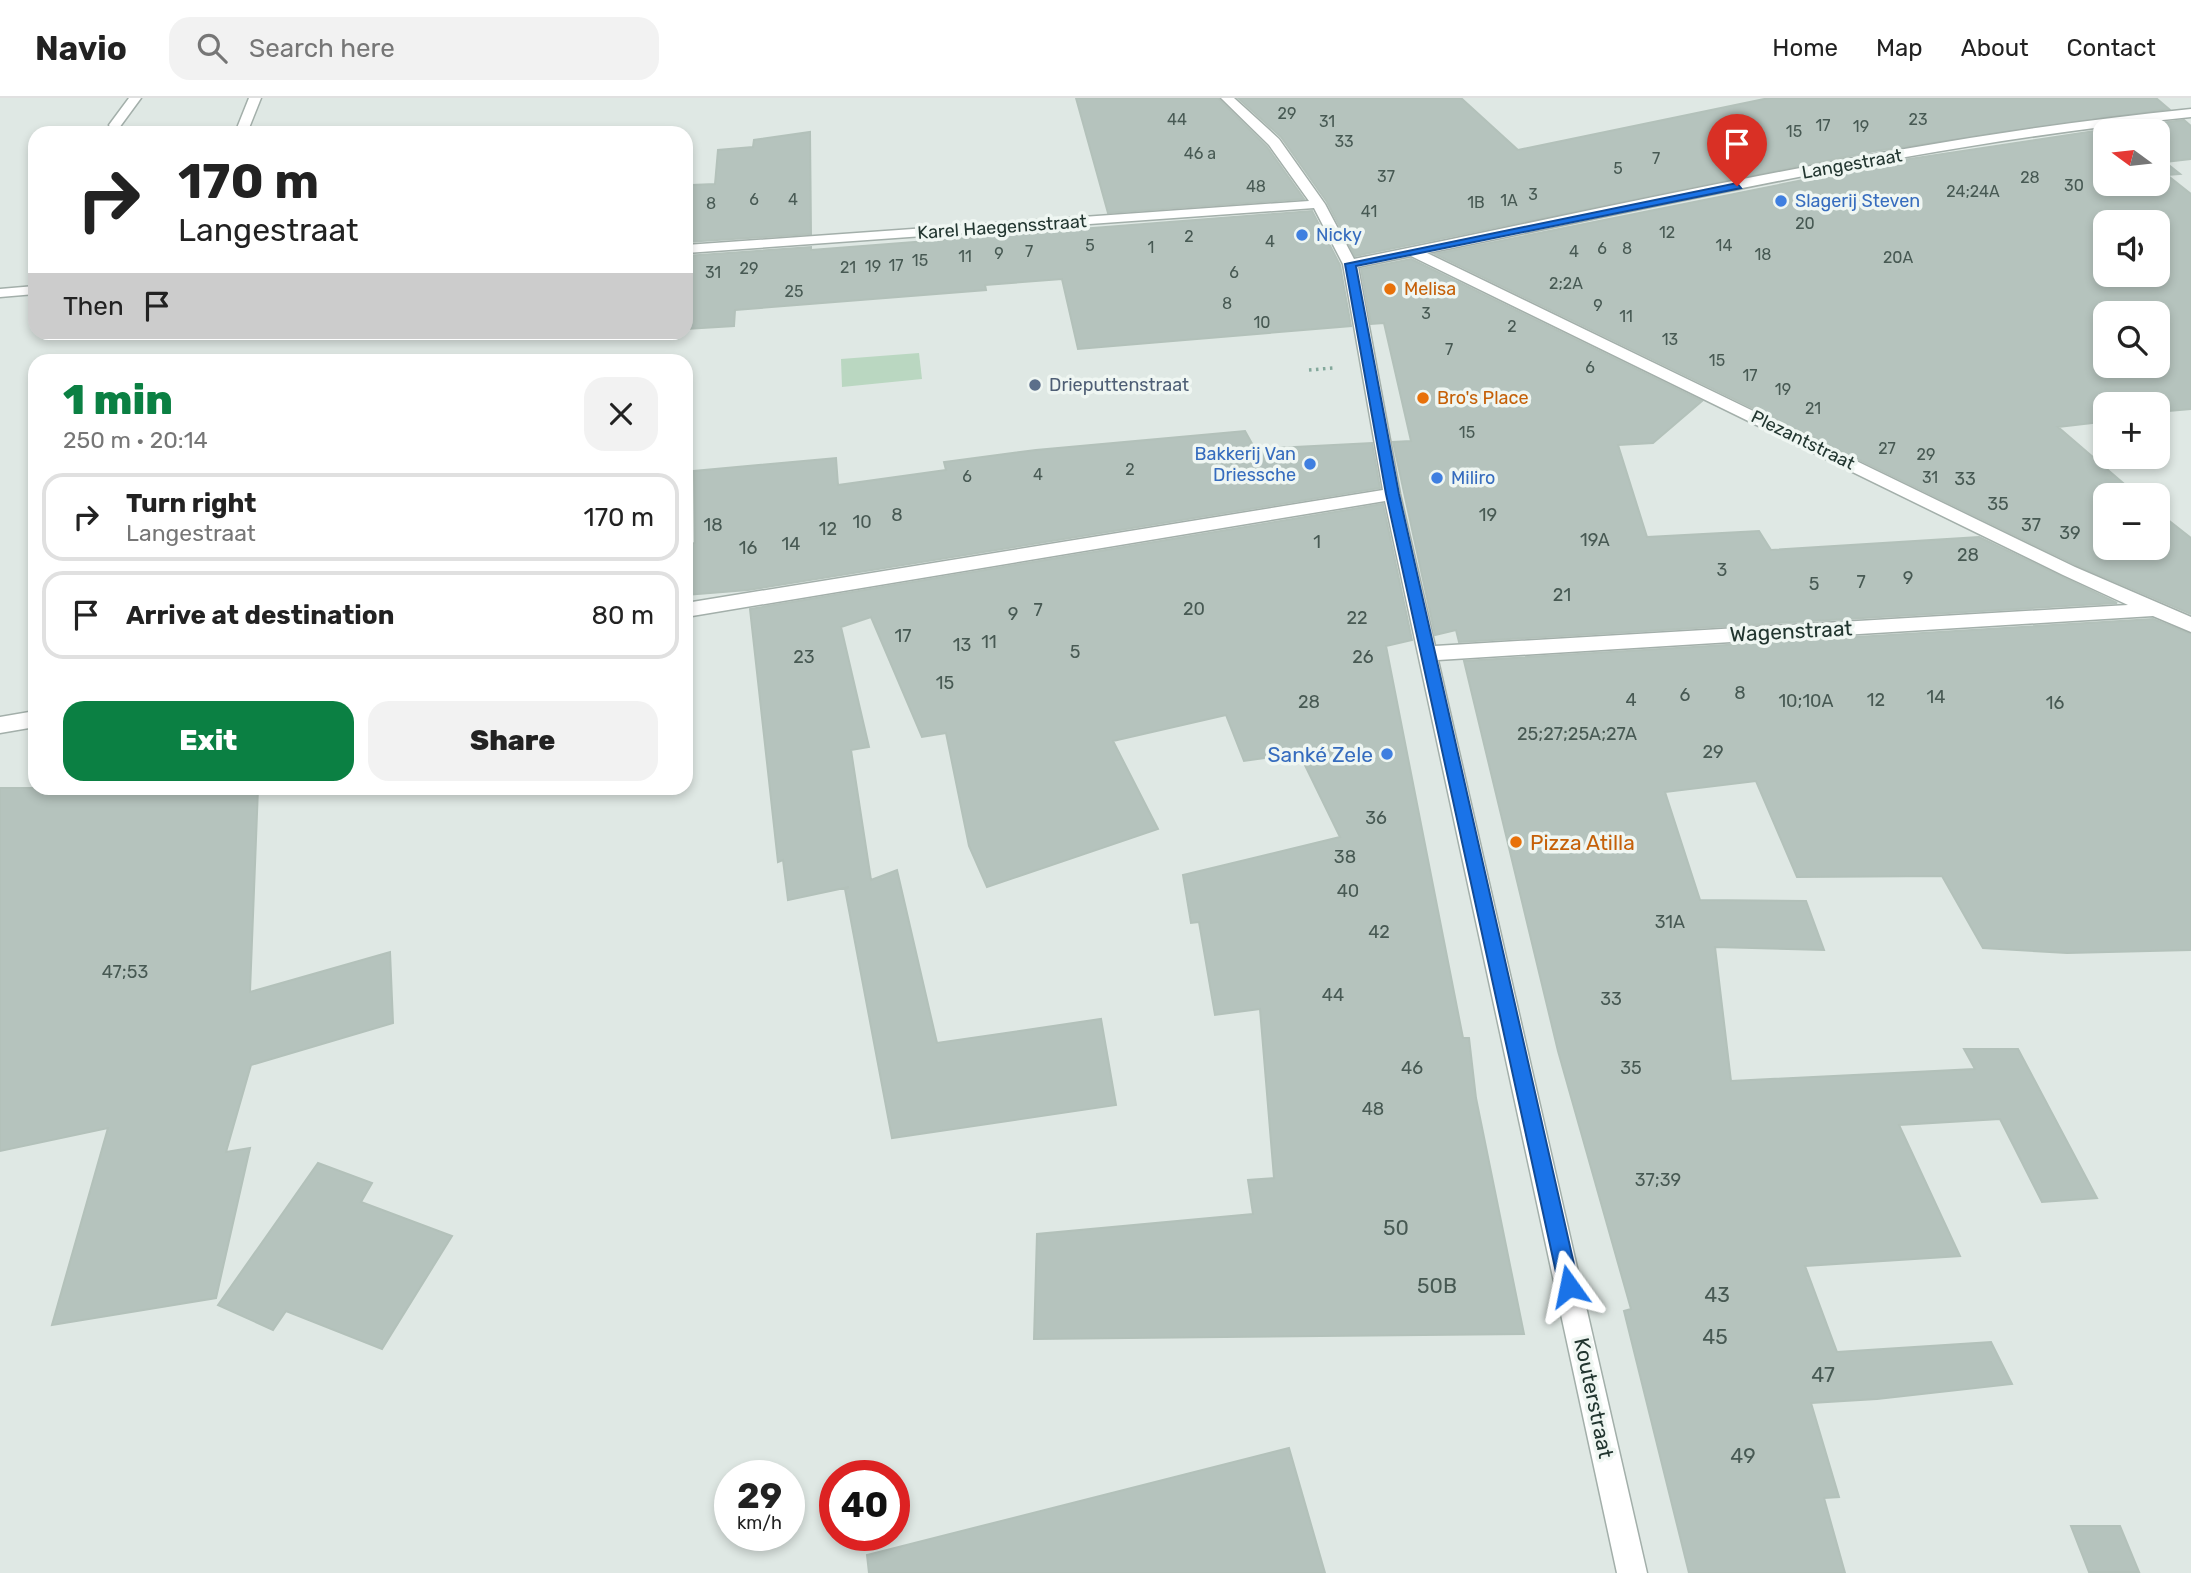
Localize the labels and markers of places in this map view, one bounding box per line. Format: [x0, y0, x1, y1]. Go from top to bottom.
pin [1707, 114, 1767, 186]
place label: Slagerij Steven [1795, 190, 1920, 212]
marker: Slagerij Steven [1773, 193, 1789, 209]
place label: Nicky [1316, 224, 1362, 246]
marker: Nicky [1294, 227, 1310, 243]
place label: Melisa [1404, 278, 1456, 300]
marker: Melisa [1382, 281, 1398, 297]
place label: Drieputtenstraat [1049, 374, 1189, 396]
marker: Drieputtenstraat [1027, 377, 1043, 393]
place label: Bro's Place [1437, 387, 1529, 409]
marker: Bro's Place [1415, 390, 1431, 406]
place label: Bakkerij Van Driessche [1195, 443, 1296, 486]
marker: Bakkerij Van Driessche [1302, 456, 1318, 472]
place label: Miliro [1451, 467, 1495, 489]
marker: Miliro [1429, 470, 1445, 486]
place label: Sanké Zele [1267, 742, 1373, 767]
marker: Sanké Zele [1379, 746, 1395, 762]
place label: Pizza Atilla [1530, 830, 1635, 855]
marker: Pizza Atilla [1508, 834, 1524, 850]

